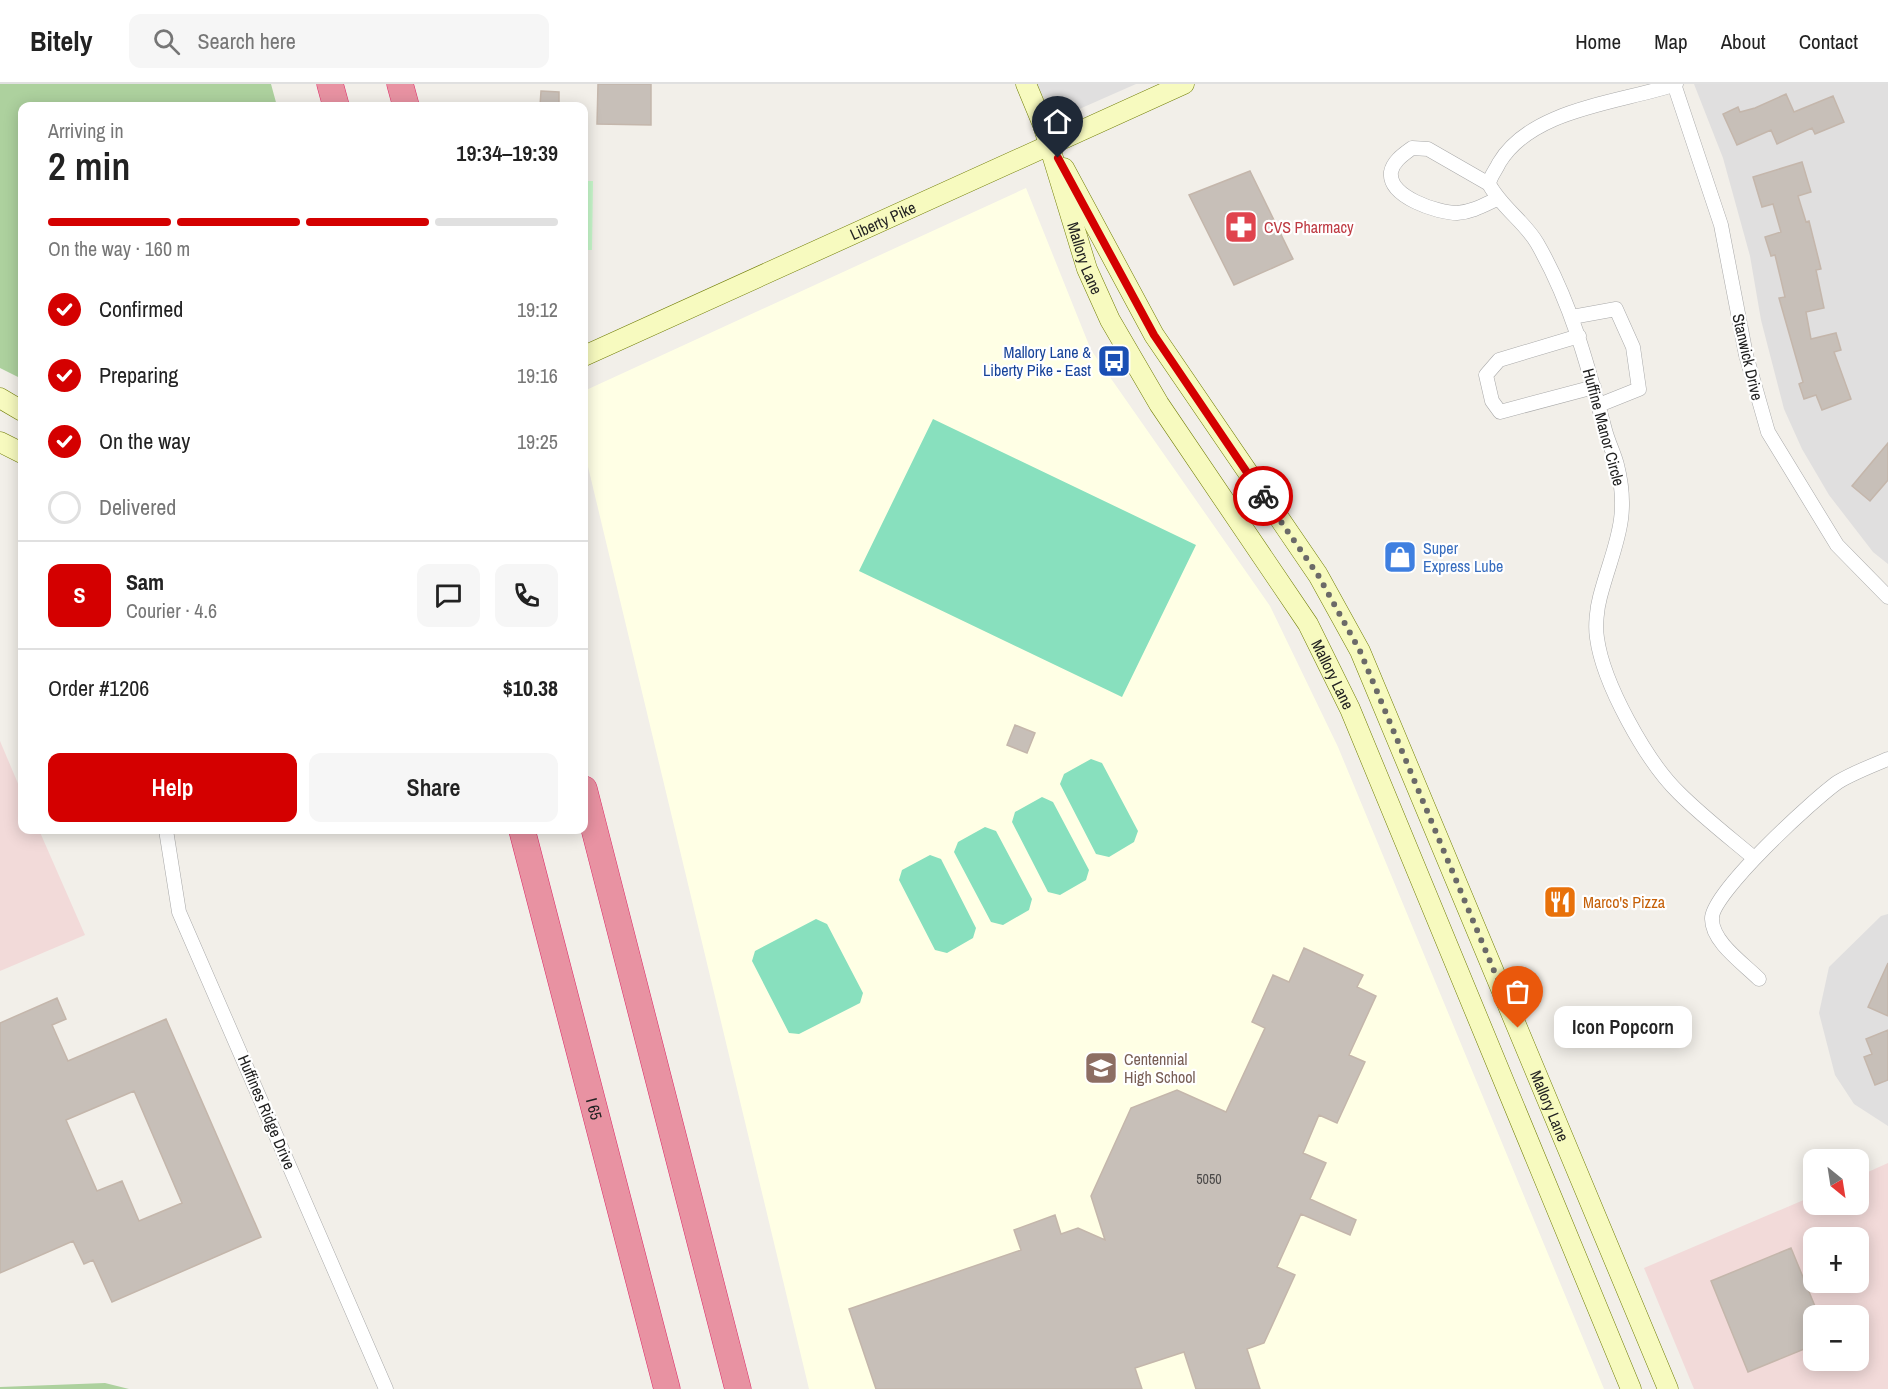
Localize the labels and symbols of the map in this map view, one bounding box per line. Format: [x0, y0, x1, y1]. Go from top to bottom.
pin [1032, 96, 1083, 158]
street label: Liberty Pike [846, 196, 919, 245]
pharmacy icon: CVS Pharmacy [1223, 209, 1259, 245]
place label: CVS Pharmacy [1264, 216, 1354, 238]
street label: Mallory Lane [1062, 219, 1108, 298]
street label: Stanwick Drive [1727, 312, 1769, 402]
place label: Mallory Lane & Liberty Pike - East [983, 341, 1091, 381]
bus stop icon: Mallory Lane & Liberty Pike - East [1096, 343, 1132, 379]
street label: Huffine Manor Circle [1578, 366, 1630, 488]
courier [1233, 466, 1293, 526]
place label: Super Express Lube [1423, 537, 1503, 577]
shop icon: Super Express Lube [1382, 539, 1418, 575]
street label: Mallory Lane [1306, 636, 1359, 713]
restaurant icon: Marco's Pizza [1542, 884, 1578, 920]
place label: Marco's Pizza [1583, 891, 1666, 913]
pin [1492, 966, 1543, 1028]
callout: Icon Popcorn [1554, 1007, 1692, 1049]
place label: Centennial High School [1124, 1048, 1196, 1088]
school or university icon: Centennial High School [1083, 1050, 1119, 1086]
street label: Huffines Ridge Drive [233, 1051, 301, 1173]
street label: Mallory Lane [1525, 1067, 1574, 1145]
street label: I 65 [581, 1095, 608, 1122]
north arrow [1803, 1149, 1869, 1215]
house number: 5050 [1196, 1170, 1222, 1188]

